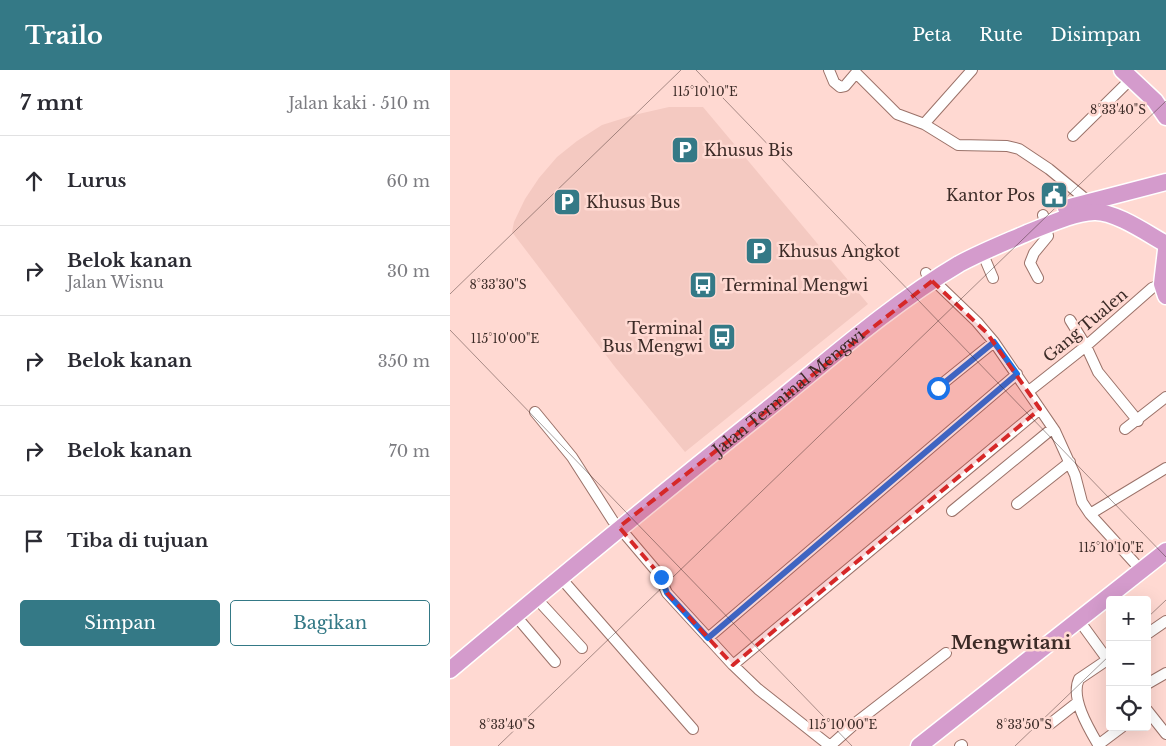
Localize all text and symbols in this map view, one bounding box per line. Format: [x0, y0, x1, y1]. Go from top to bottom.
text: Trailo [25, 21, 103, 50]
text: Peta [912, 24, 951, 46]
text: Rute [979, 24, 1023, 46]
text: Disimpan [1051, 24, 1141, 46]
text: 115°10'10"E [672, 84, 738, 99]
text: 7 mnt [20, 90, 83, 116]
text: Jalan kaki · 510 m [288, 93, 430, 113]
text: 8°33'40"S [1090, 102, 1146, 117]
parking icon: Khusus Bis [670, 135, 700, 165]
place label: Khusus Bis [704, 140, 793, 160]
icon: ahead [20, 167, 48, 195]
text: Lurus [67, 169, 126, 192]
text: 60 m [387, 171, 430, 191]
public building icon: Kantor Pos [1039, 180, 1069, 210]
place label: Kantor Pos [946, 185, 1035, 205]
parking icon: Khusus Bus [552, 187, 582, 217]
place label: Khusus Bus [586, 192, 680, 212]
parking icon: Khusus Angkot [744, 236, 774, 266]
place label: Khusus Angkot [778, 241, 900, 261]
text: Belok kanan [67, 249, 192, 272]
icon: right [20, 257, 48, 285]
text: 30 m [387, 261, 430, 281]
bus stop icon: Terminal Mengwi [688, 270, 718, 300]
text: Jalan Wisnu [67, 272, 164, 292]
place label: Terminal Mengwi [722, 275, 869, 295]
text: 8°33'30"S [470, 277, 527, 292]
street label: Gang Tualen [1039, 284, 1131, 366]
place label: Terminal Bus Mengwi [602, 318, 704, 356]
bus stop icon: Terminal Bus Mengwi [707, 322, 737, 352]
street label: Jalan Terminal Mengwi [707, 324, 869, 461]
text: 115°10'00"E [471, 331, 539, 346]
icon: right [20, 347, 48, 375]
text: Belok kanan [67, 349, 192, 372]
text: 350 m [378, 351, 430, 371]
route start [927, 377, 950, 400]
icon: right [20, 437, 48, 465]
text: Belok kanan [67, 439, 192, 462]
text: 70 m [389, 441, 430, 461]
icon: arrive [20, 527, 48, 555]
text: Tiba di tujuan [67, 529, 208, 552]
text: 115°10'10"E [1078, 540, 1144, 555]
route end [650, 566, 673, 589]
map controls [1106, 596, 1151, 731]
button: + [1106, 596, 1151, 641]
button: Simpan [20, 600, 220, 646]
button: Bagikan [230, 600, 430, 646]
district label: Mengwitani [951, 631, 1071, 654]
button: − [1106, 641, 1151, 686]
button: locate [1106, 686, 1151, 731]
text: 8°33'40"S [479, 717, 535, 732]
text: 115°10'00"E [809, 717, 877, 732]
text: 8°33'50"S [996, 717, 1052, 732]

